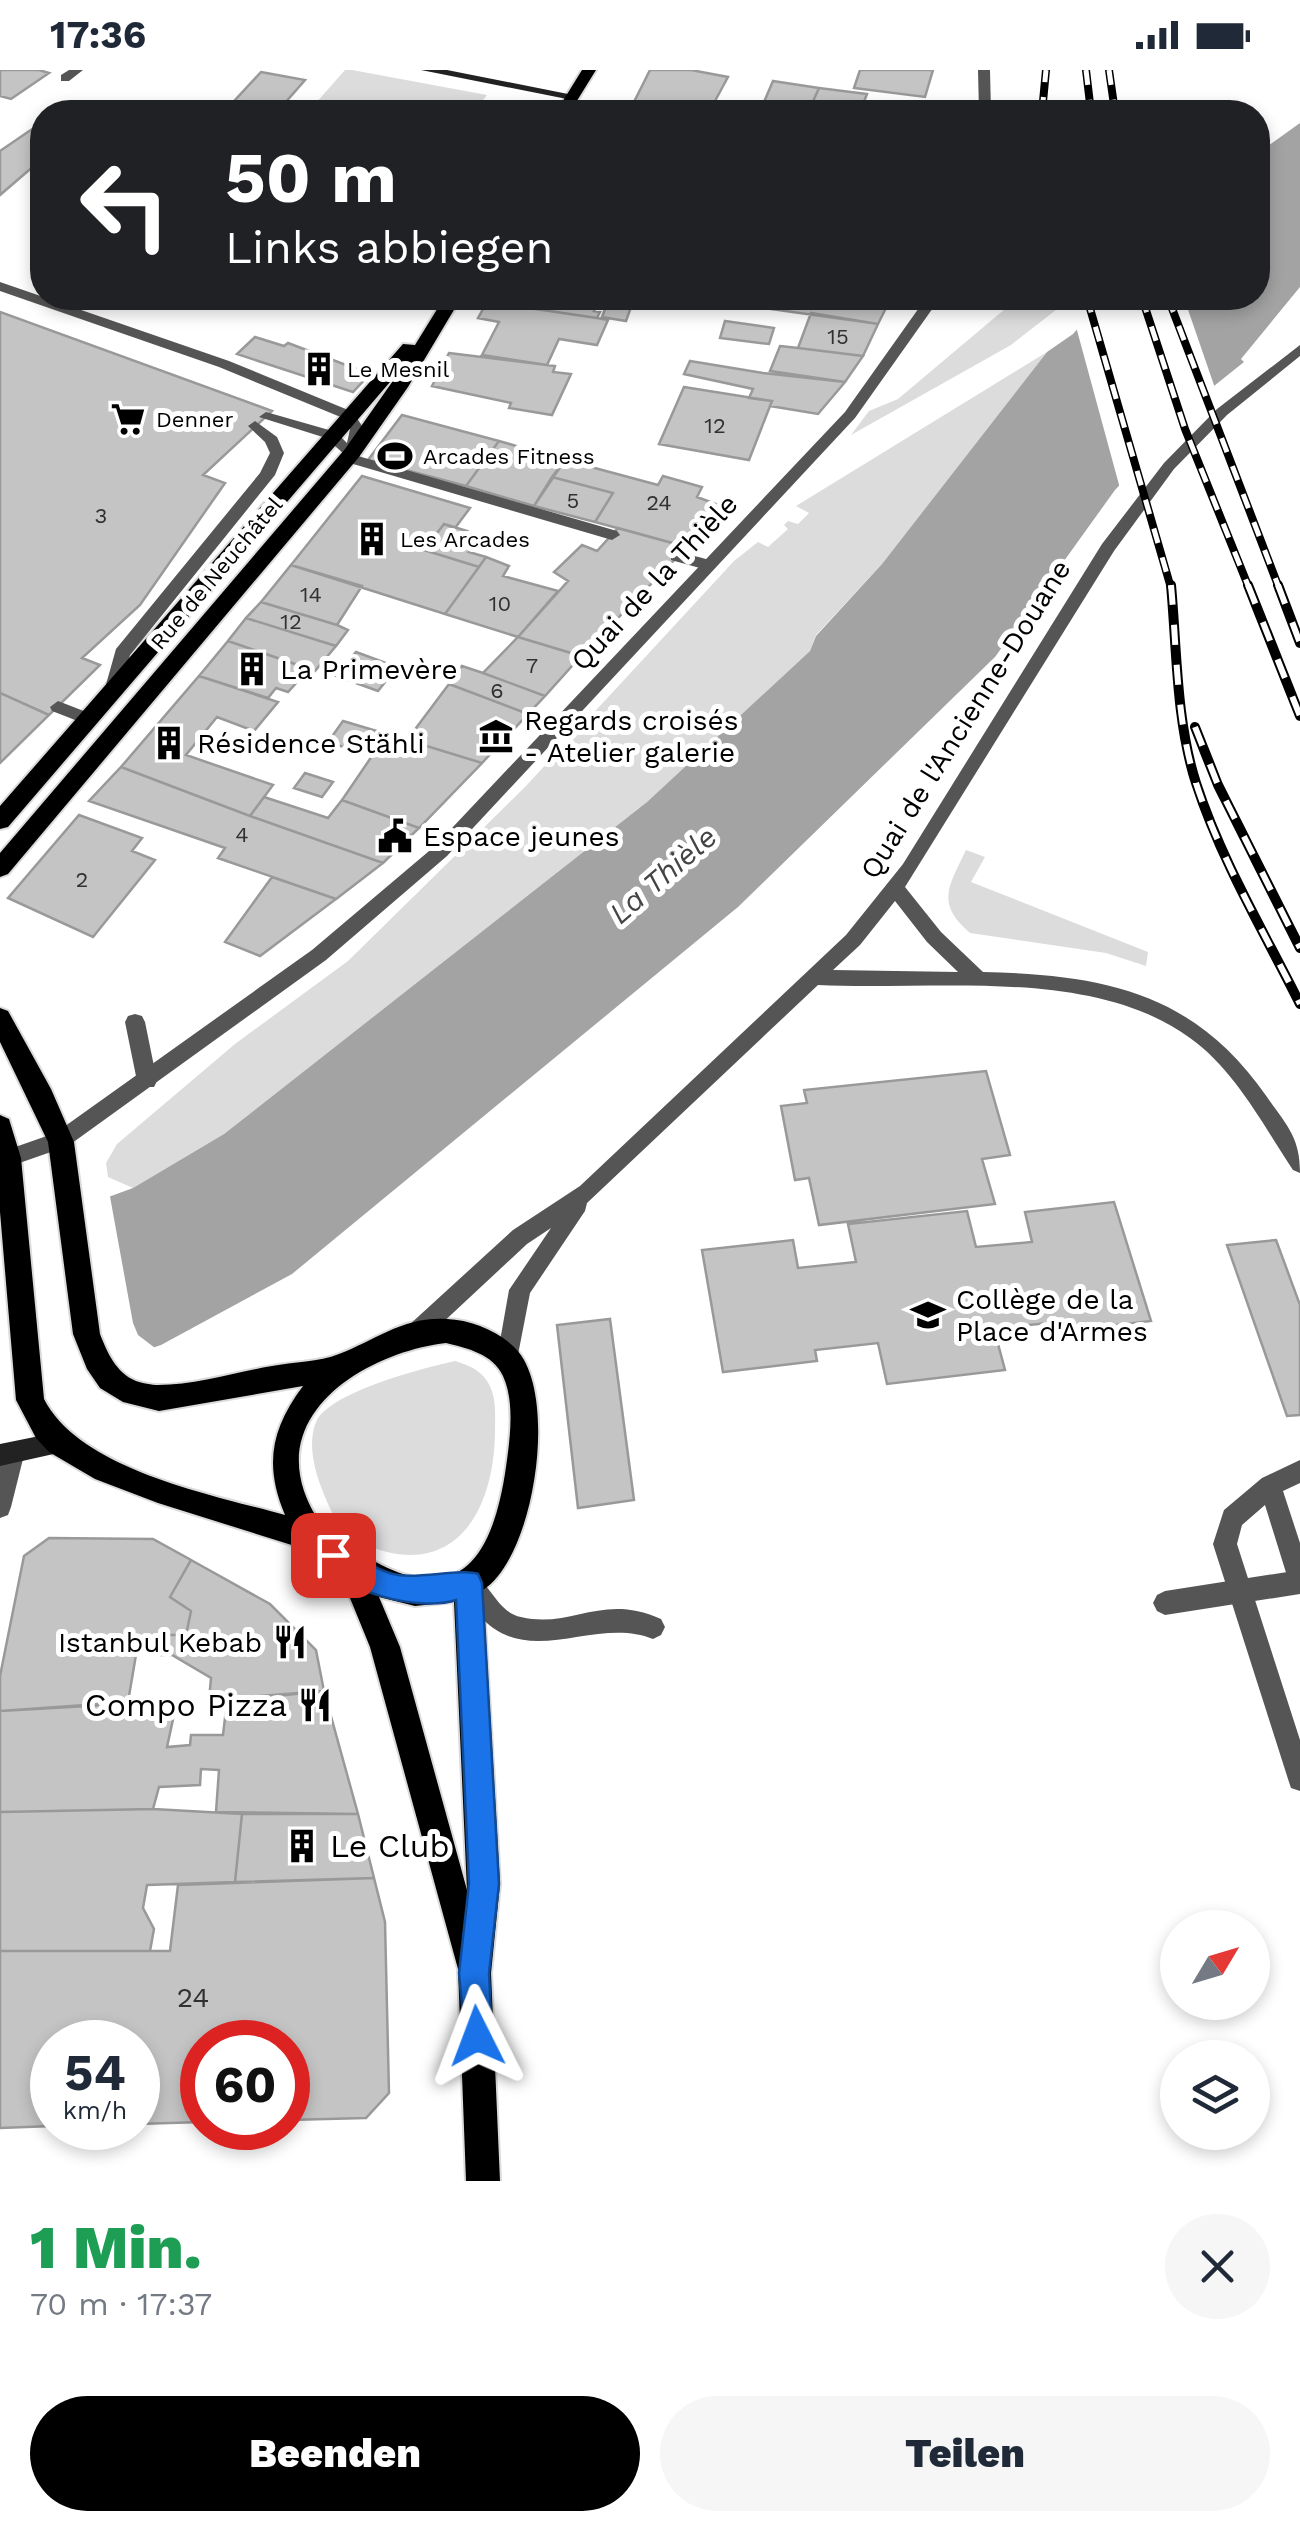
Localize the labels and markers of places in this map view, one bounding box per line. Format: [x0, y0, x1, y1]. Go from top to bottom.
building icon: Le Mesnil [300, 350, 338, 388]
place label: Le Mesnil [347, 357, 449, 382]
supermarket icon: Denner [109, 400, 147, 438]
place label: Denner [156, 407, 233, 432]
sports icon: Arcades Fitness [376, 437, 414, 475]
place label: Arcades Fitness [423, 444, 595, 469]
building icon: Les Arcades [353, 520, 391, 558]
place label: Les Arcades [400, 527, 530, 552]
building icon: La Primevère [233, 650, 271, 688]
place label: La Primevère [280, 653, 458, 686]
place label: Regards croisés - Atelier galerie [524, 704, 738, 769]
museum icon: Regards croisés - Atelier galerie [477, 717, 515, 755]
building icon: Résidence Stähli [150, 724, 188, 762]
place label: Résidence Stähli [197, 727, 425, 760]
public building icon: Espace jeunes [376, 817, 414, 855]
place label: Espace jeunes [423, 820, 620, 853]
place label: Collège de la Place d'Armes [956, 1283, 1148, 1348]
school or university icon: Collège de la Place d'Armes [909, 1296, 947, 1334]
pin [291, 1513, 376, 1598]
restaurant icon: Istanbul Kebab [271, 1623, 309, 1661]
place label: Istanbul Kebab [58, 1626, 262, 1659]
place label: Compo Pizza [85, 1686, 287, 1724]
restaurant icon: Compo Pizza [296, 1686, 334, 1724]
building icon: Le Club [283, 1827, 321, 1865]
place label: Le Club [330, 1827, 450, 1865]

